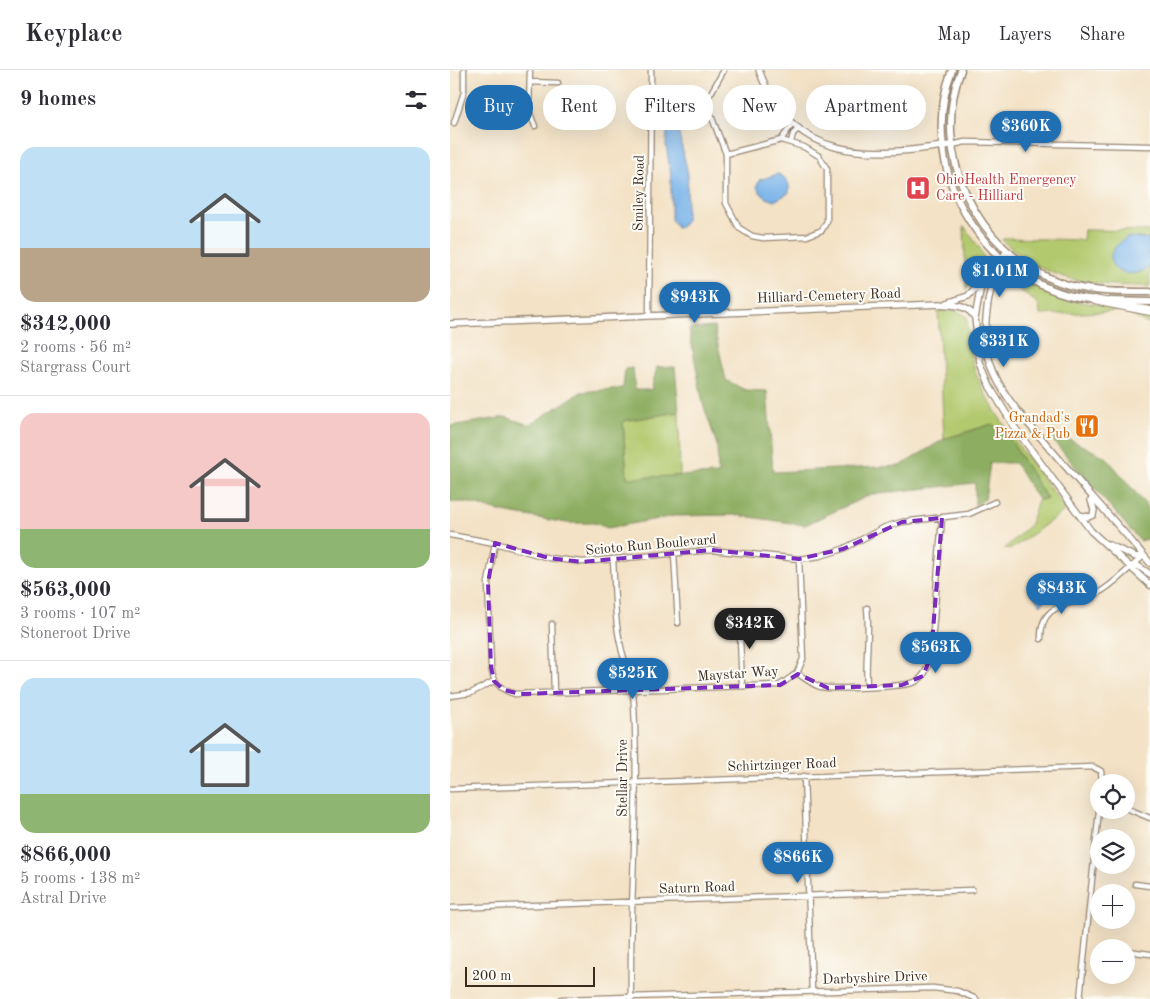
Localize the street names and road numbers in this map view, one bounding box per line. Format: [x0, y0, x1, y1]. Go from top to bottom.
street label: Smiley Road [631, 155, 647, 231]
street label: Hilliard-Cemetery Road [757, 286, 901, 306]
street label: Scioto Run Boulevard [585, 532, 717, 558]
street label: Maystar Way [697, 664, 780, 684]
street label: Stellar Drive [616, 739, 630, 817]
street label: Schirtzinger Road [727, 756, 837, 774]
street label: Saturn Road [659, 880, 735, 896]
street label: Darbyshire Drive [822, 969, 928, 987]

